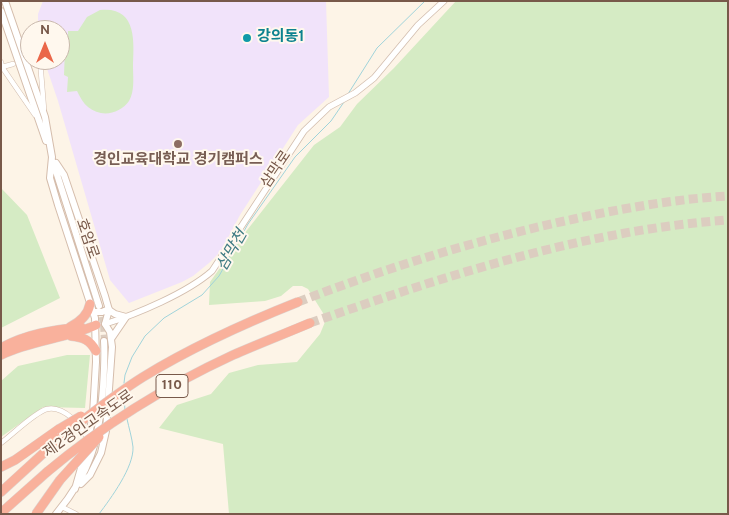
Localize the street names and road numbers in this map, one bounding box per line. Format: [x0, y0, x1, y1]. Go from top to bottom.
street label: 삼막로 [258, 148, 296, 192]
street label: 호암로 [71, 216, 101, 262]
road number: 110 [156, 374, 188, 398]
street label: 제2경인고속도로 [41, 387, 137, 463]

